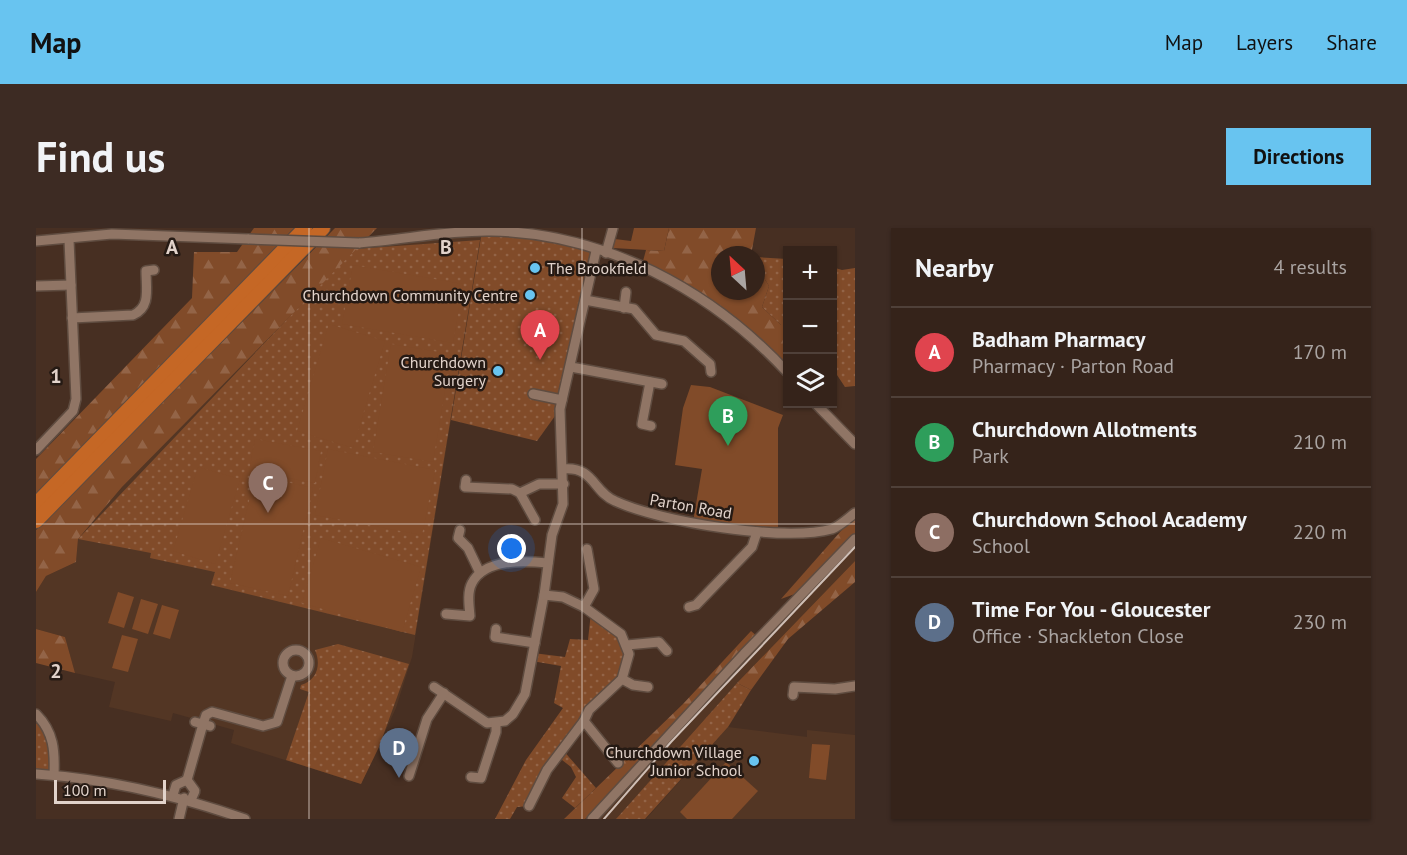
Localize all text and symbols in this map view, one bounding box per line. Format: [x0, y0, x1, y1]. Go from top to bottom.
text: Map [30, 24, 81, 61]
text: Map [1165, 29, 1203, 56]
text: Layers [1236, 29, 1293, 56]
text: Share [1326, 29, 1377, 56]
button: Directions [1226, 128, 1371, 185]
text: Find us [36, 129, 165, 184]
text: A [166, 234, 179, 260]
text: B [440, 234, 452, 260]
north arrow [711, 246, 765, 300]
map controls [783, 246, 837, 408]
button: + [783, 246, 837, 300]
text: Nearby [915, 251, 993, 284]
text: 4 results [1274, 254, 1347, 280]
place label: The Brookfield [547, 258, 647, 278]
marker: The Brookfield [528, 261, 542, 275]
place label: Churchdown Community Centre [302, 285, 518, 305]
marker: Churchdown Community Centre [523, 288, 537, 302]
button: − [783, 300, 837, 354]
pin: A [520, 310, 560, 360]
text: Badham Pharmacy [972, 325, 1145, 353]
text: A [928, 339, 941, 365]
text: 170 m [1293, 339, 1347, 365]
place label: Churchdown Surgery [401, 352, 487, 390]
text: Pharmacy · Parton Road [972, 353, 1174, 379]
button: layers [783, 354, 837, 408]
text: 1 [50, 363, 62, 389]
marker: Churchdown Surgery [491, 364, 505, 378]
pin: B [708, 396, 748, 446]
text: Churchdown Allotments [972, 415, 1197, 443]
text: B [929, 429, 940, 455]
text: 210 m [1293, 429, 1347, 455]
text: Park [972, 443, 1009, 469]
pin: C [248, 464, 288, 513]
street label: Parton Road [648, 489, 734, 523]
text: Churchdown School Academy [972, 505, 1247, 533]
text: C [929, 519, 940, 545]
text: 220 m [1293, 519, 1347, 545]
text: School [972, 533, 1030, 559]
your location [497, 534, 526, 563]
text: Time For You - Gloucester [972, 595, 1210, 623]
text: D [928, 609, 941, 635]
text: 230 m [1293, 609, 1347, 635]
text: Office · Shackleton Close [972, 623, 1184, 649]
text: 2 [50, 658, 62, 684]
pin: D [380, 728, 418, 778]
place label: Churchdown Village Junior School [605, 742, 742, 780]
marker: Churchdown Village Junior School [747, 754, 761, 768]
scale bar [54, 777, 166, 804]
text: 100 m [63, 780, 106, 800]

